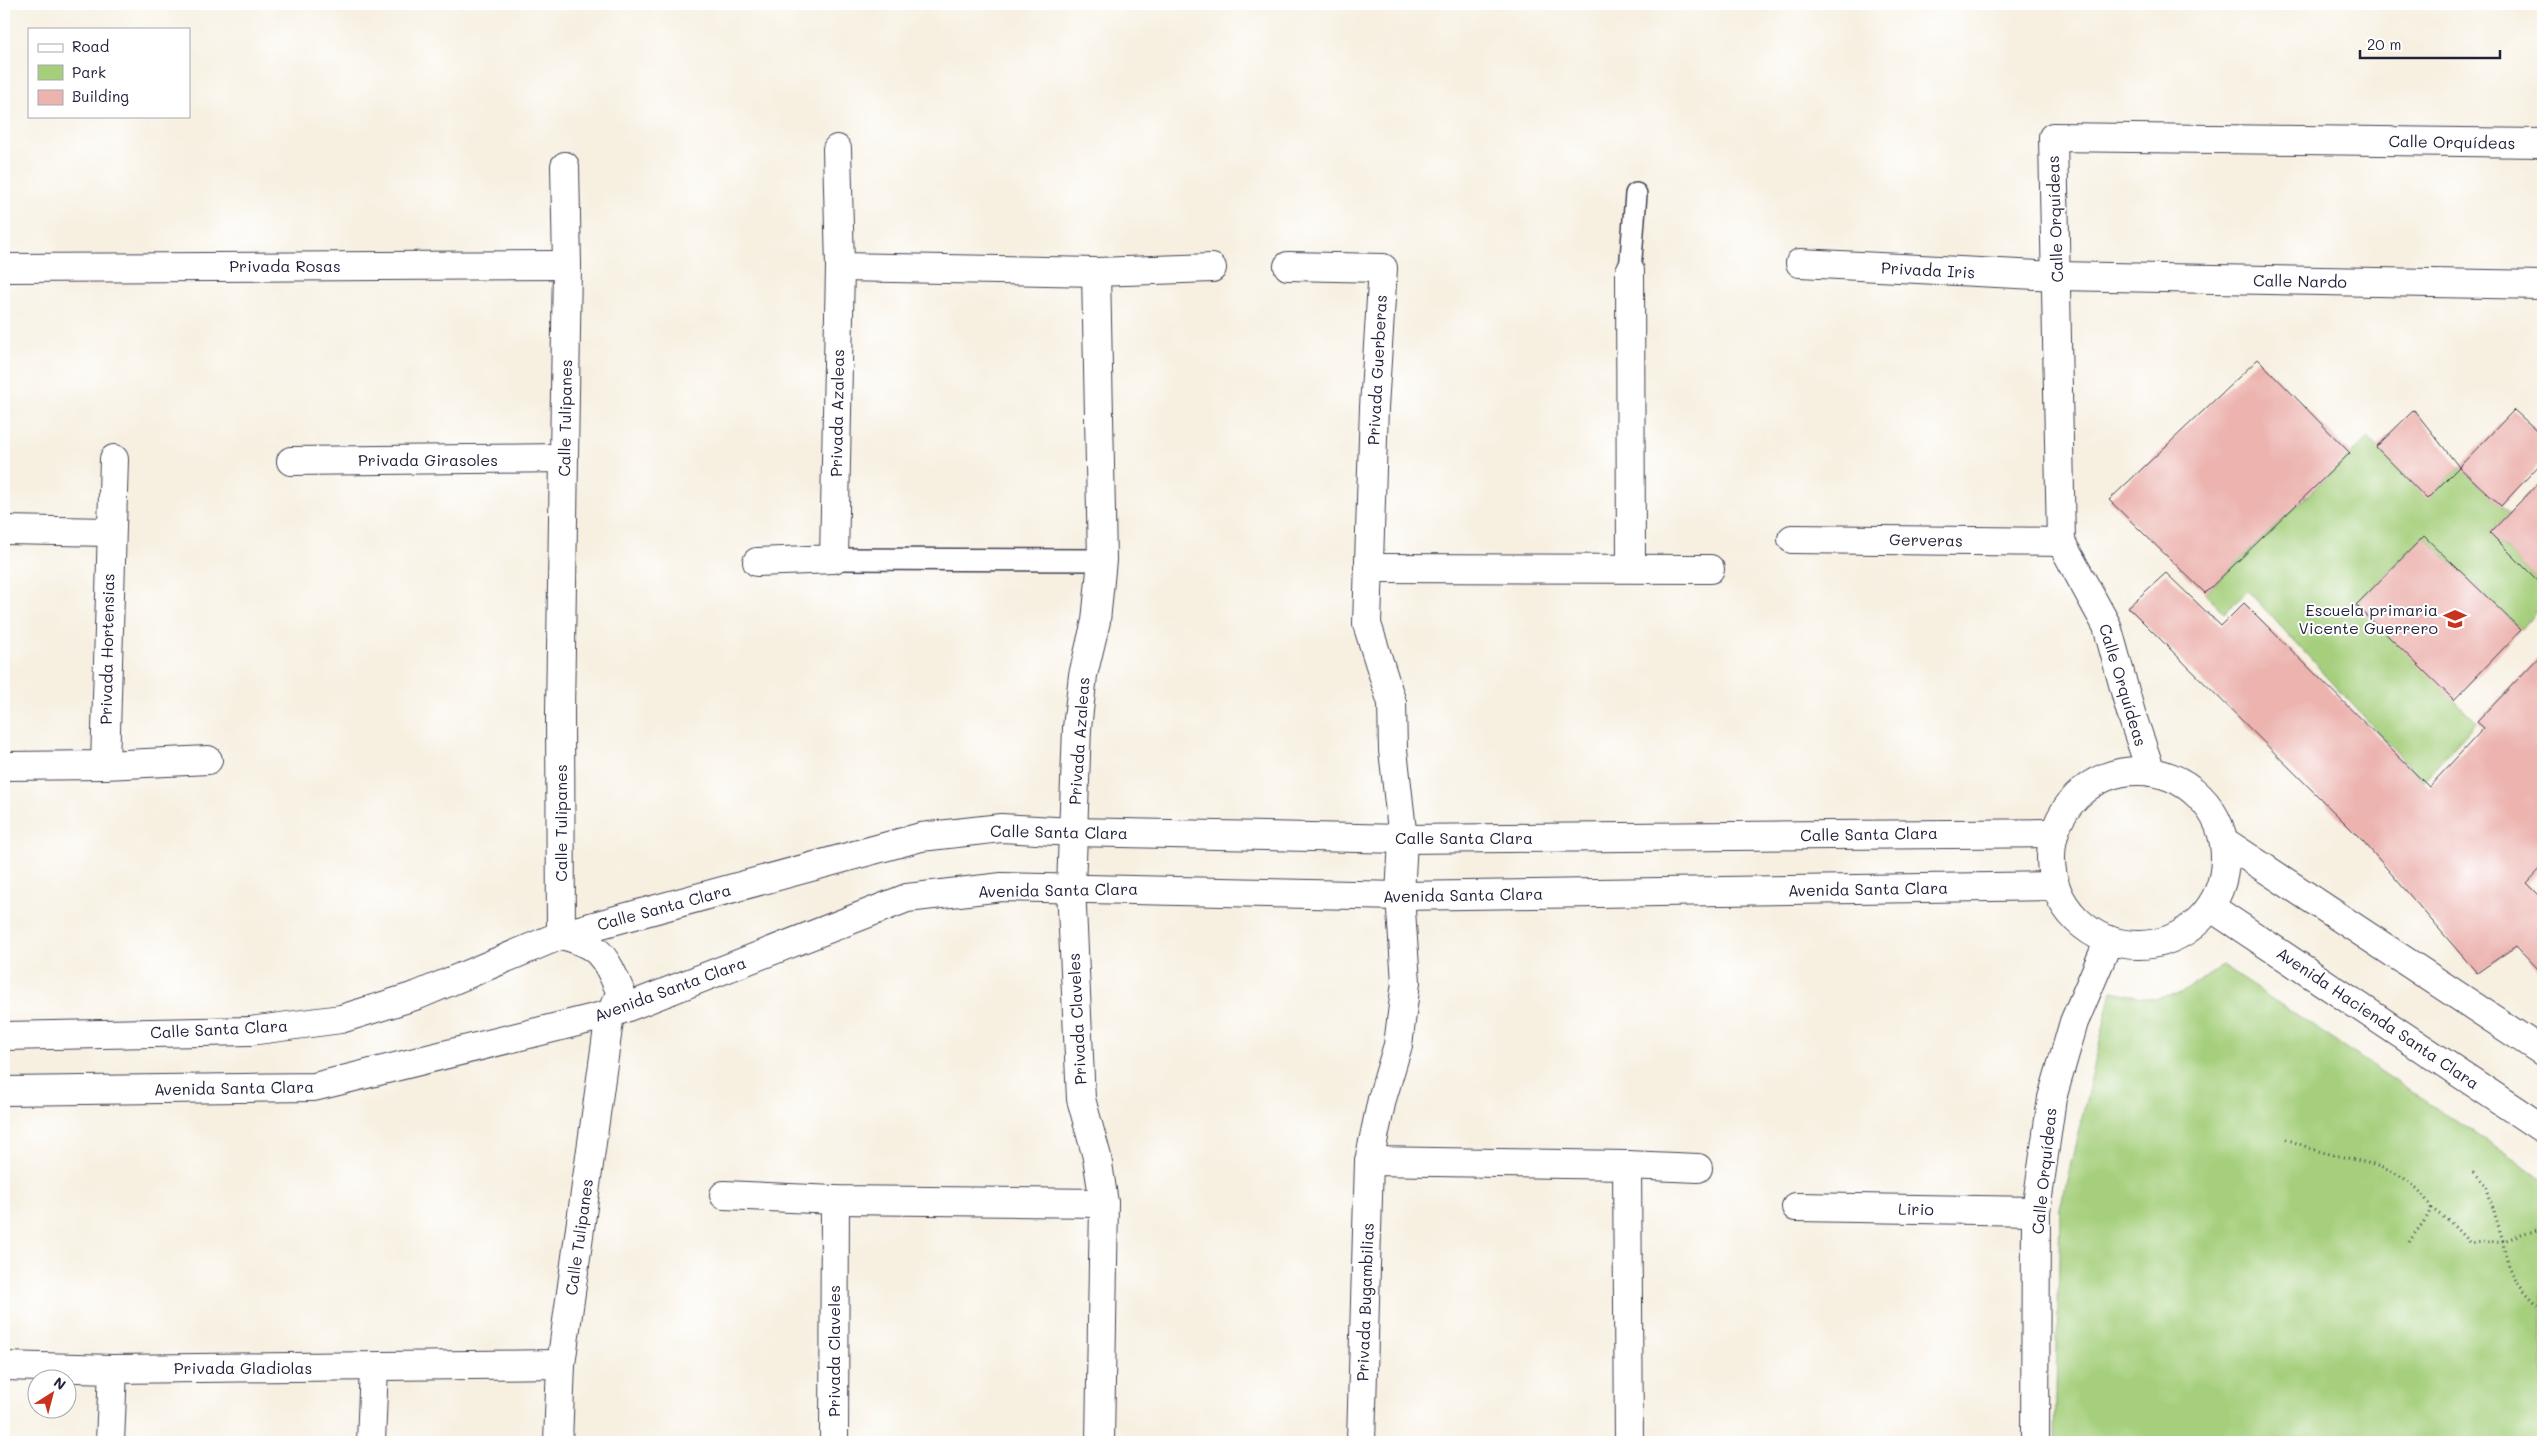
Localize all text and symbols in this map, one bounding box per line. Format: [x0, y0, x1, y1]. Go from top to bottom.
legend [28, 28, 190, 118]
scale bar [2360, 28, 2500, 60]
text: 20 m [2367, 34, 2401, 54]
text: Road [72, 36, 109, 56]
text: Park [72, 62, 106, 82]
text: Building [72, 86, 129, 106]
street label: Calle Orquídeas [2388, 130, 2516, 153]
street label: Calle Orquídeas [2042, 155, 2067, 283]
street label: Privada Rosas [229, 255, 341, 276]
street label: Privada Iris [1880, 257, 1976, 282]
street label: Calle Nardo [2253, 269, 2347, 292]
street label: Privada Guerberas [1362, 294, 1391, 446]
street label: Privada Azaleas [825, 349, 848, 477]
street label: Calle Tulipanes [553, 359, 576, 477]
street label: Privada Girasoles [358, 449, 498, 470]
street label: Gerveras [1889, 528, 1963, 551]
street label: Privada Hortensias [95, 573, 118, 725]
place label: Escuela primaria Vicente Guerrero [2299, 599, 2438, 638]
school or university icon: Escuela primaria Vicente Guerrero [2442, 606, 2468, 632]
street label: Calle Orquídeas [2095, 621, 2152, 749]
street label: Privada Azaleas [1064, 676, 1093, 806]
street label: Calle Tulipanes [550, 764, 571, 882]
street label: Calle Santa Clara [990, 820, 1128, 843]
street label: Calle Santa Clara [1800, 822, 1938, 845]
street label: Calle Santa Clara [1395, 827, 1533, 848]
street label: Avenida Santa Clara [1788, 877, 1948, 900]
street label: Avenida Santa Clara [978, 878, 1138, 901]
street label: Calle Santa Clara [595, 879, 733, 934]
street label: Avenida Santa Clara [1383, 883, 1543, 906]
street label: Avenida Hacienda Santa Clara [2273, 942, 2484, 1093]
street label: Avenida Santa Clara [591, 951, 749, 1026]
street label: Privada Claveles [1063, 953, 1090, 1085]
street label: Calle Santa Clara [150, 1014, 288, 1043]
street label: Avenida Santa Clara [154, 1076, 314, 1099]
street label: Calle Orquídeas [2026, 1107, 2061, 1235]
street label: Calle Tulipanes [560, 1177, 597, 1297]
street label: Lirio [1898, 1198, 1934, 1219]
street label: Privada Bugambilias [1351, 1222, 1378, 1382]
street label: Privada Claveles [823, 1285, 844, 1417]
street label: Privada Gladiolas [174, 1357, 312, 1378]
north arrow [28, 1368, 78, 1418]
text: N [50, 1372, 70, 1394]

